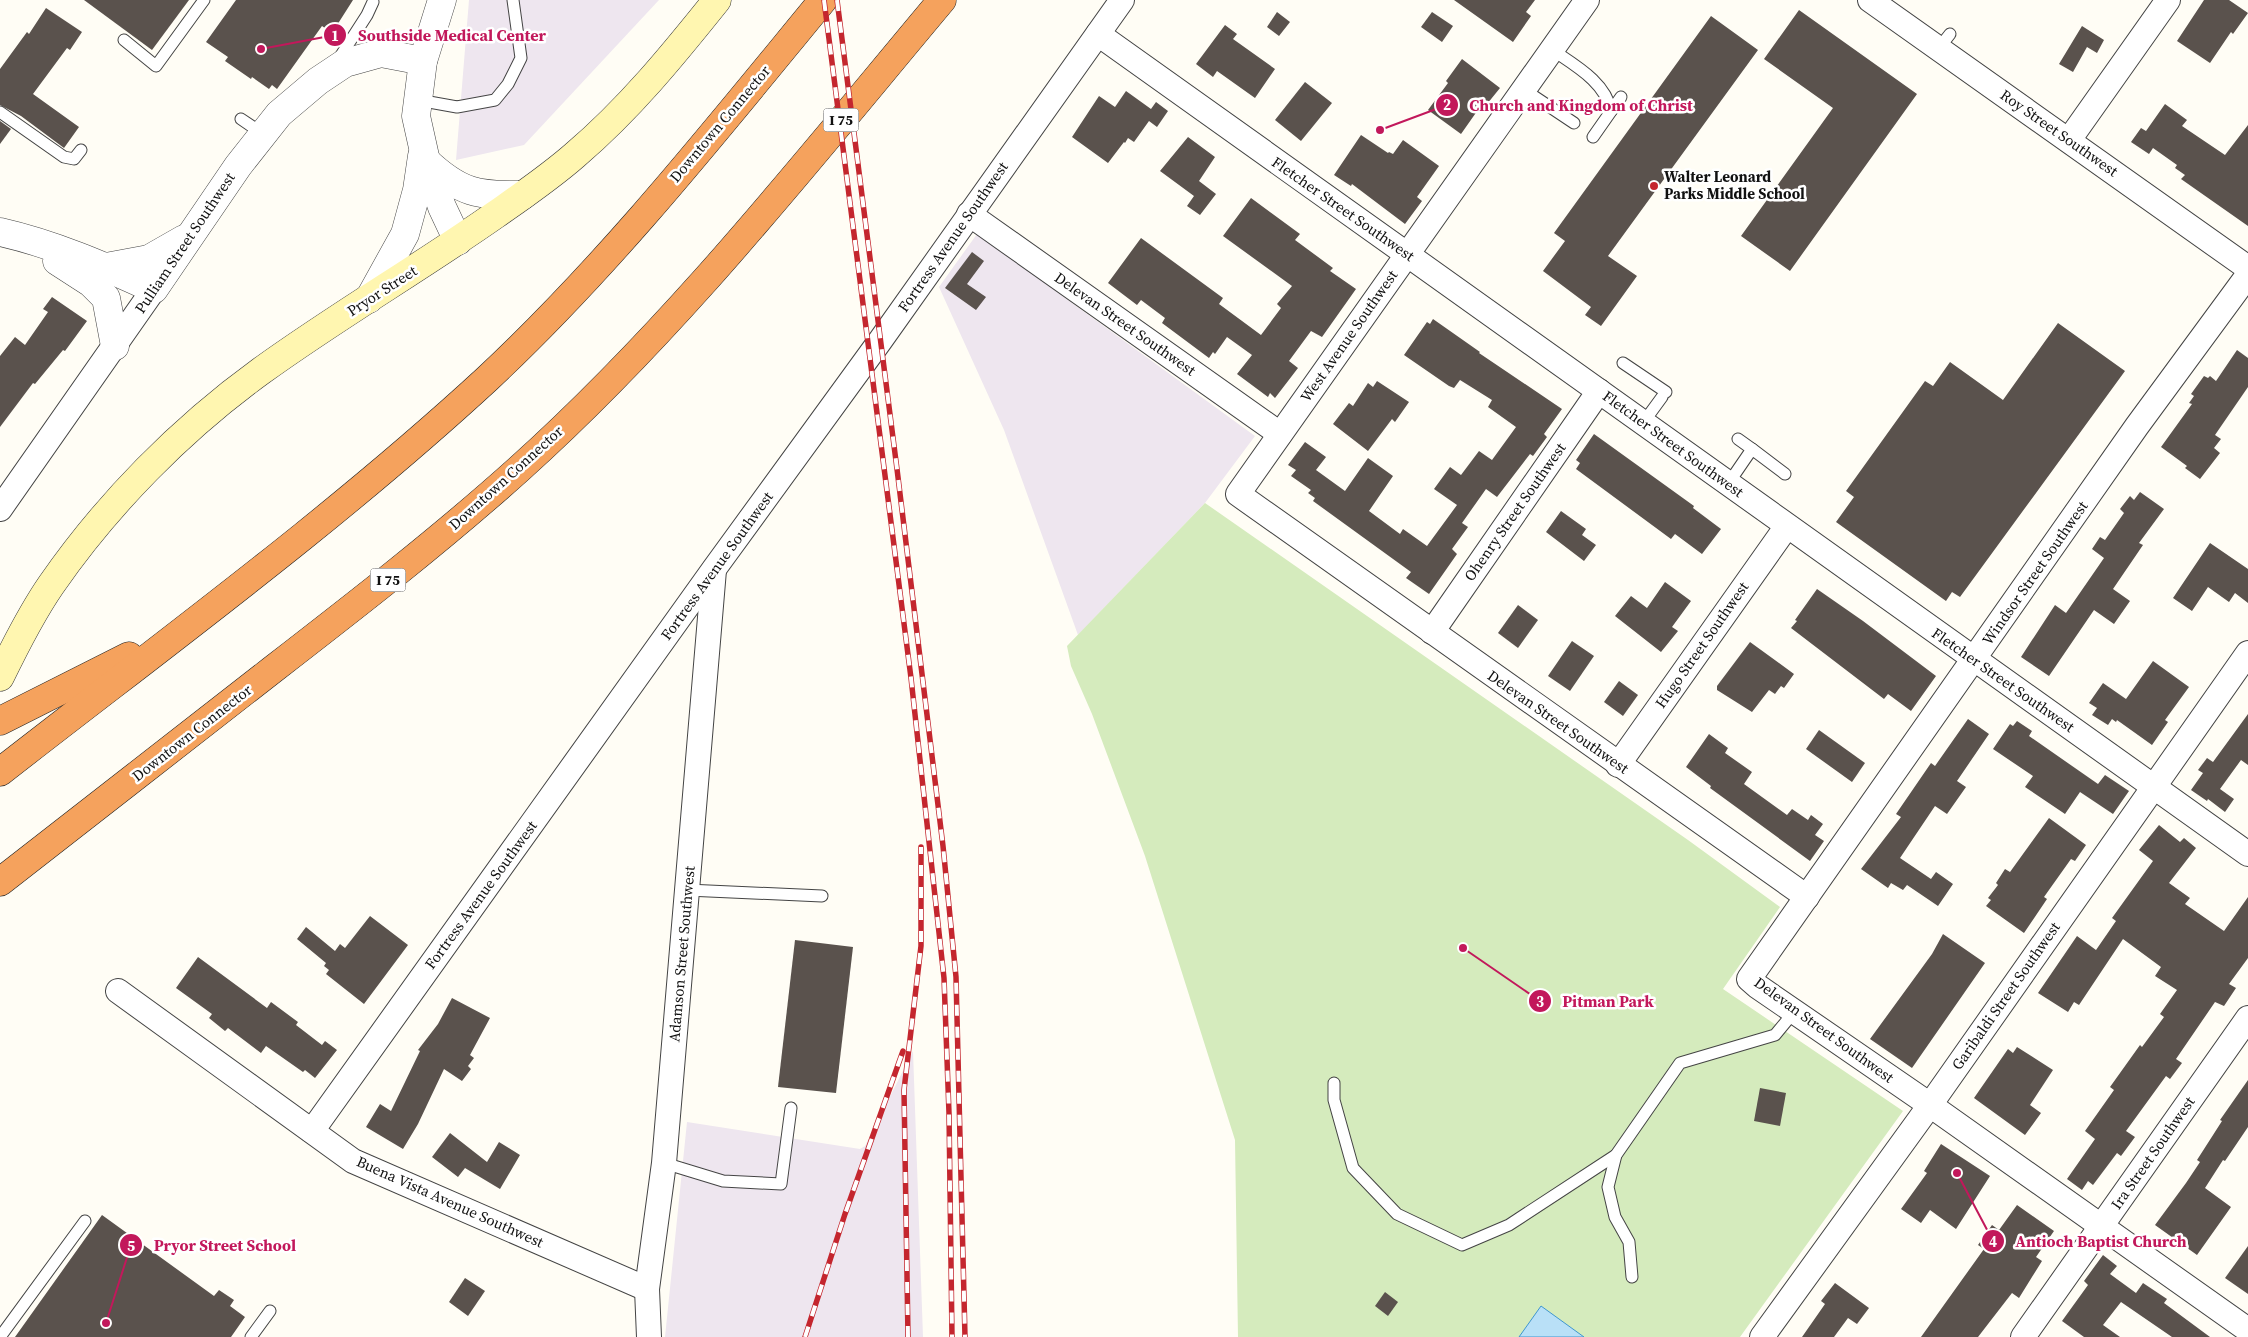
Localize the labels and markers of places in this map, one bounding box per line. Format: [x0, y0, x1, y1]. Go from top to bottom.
callout: Southside Medical Center [323, 20, 556, 51]
callout: Church and Kingdom of Christ [1434, 90, 1703, 121]
place label: Walter Leonard Parks Middle School [1664, 166, 1805, 204]
marker: Walter Leonard Parks Middle School [1648, 180, 1660, 192]
callout: Pitman Park [1528, 986, 1664, 1017]
callout: Antioch Baptist Church [1980, 1226, 2197, 1257]
callout: Pryor Street School [118, 1230, 306, 1261]

